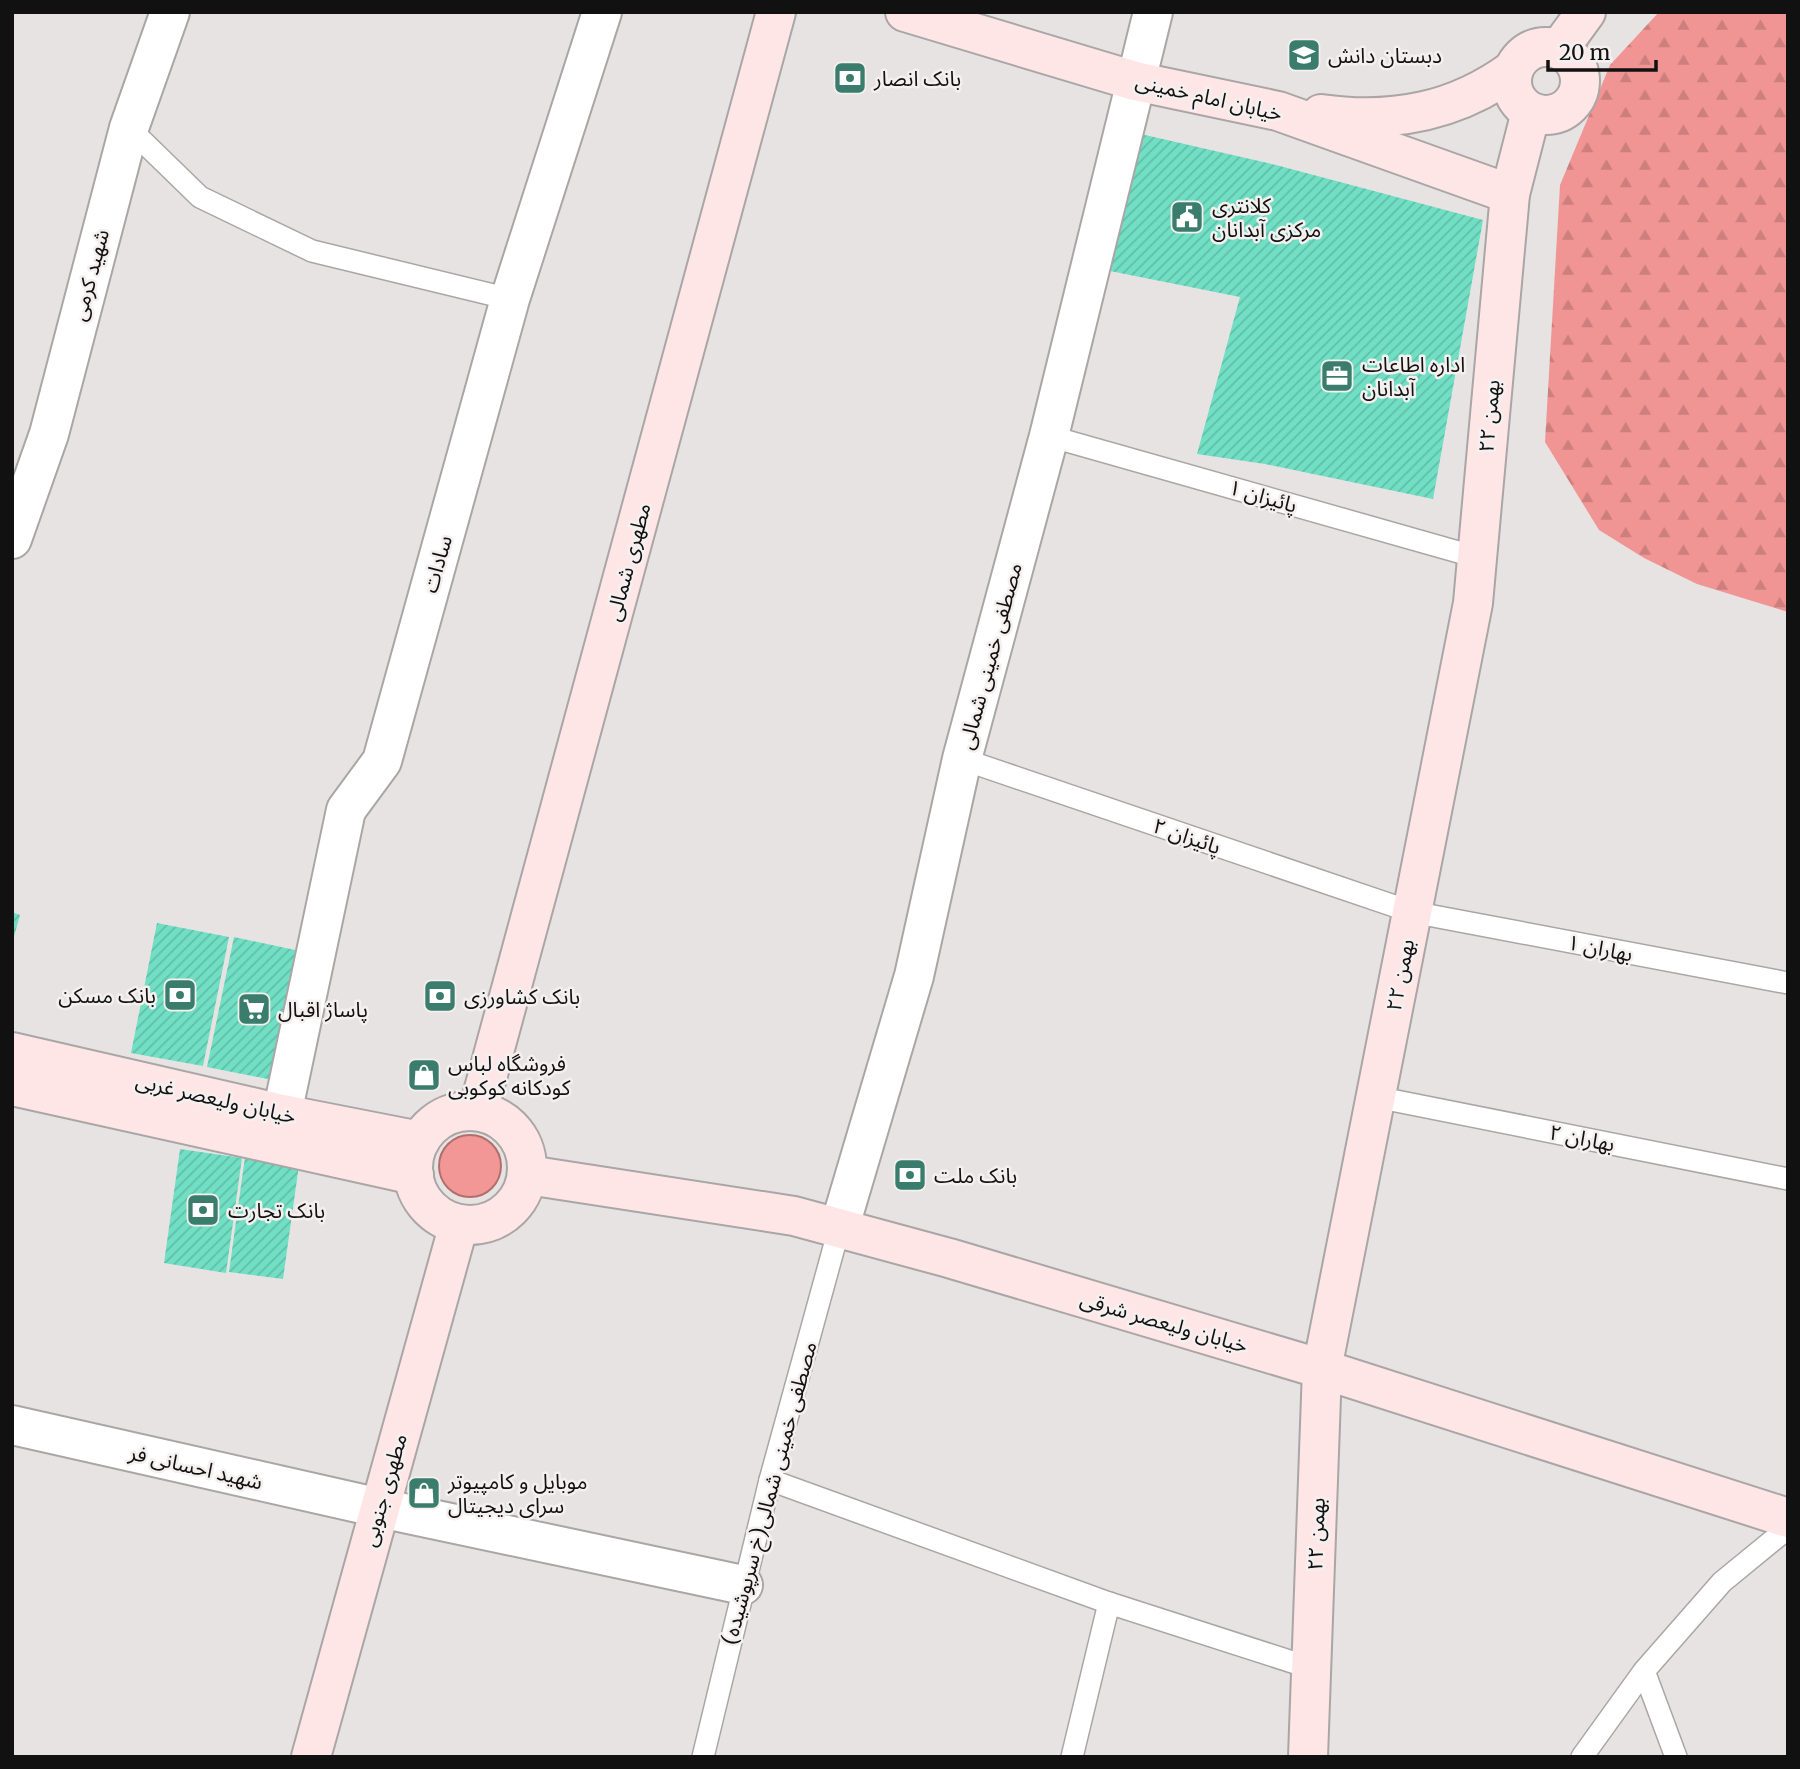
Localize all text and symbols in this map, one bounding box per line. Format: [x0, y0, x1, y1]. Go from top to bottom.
scale bar [1548, 28, 1657, 72]
school or university icon: دبستان دانش [1285, 36, 1323, 74]
text: 20 m [1559, 39, 1611, 66]
place label: دبستان دانش [1328, 42, 1442, 69]
bank icon: بانک انصار [831, 59, 869, 97]
place label: بانک انصار [873, 65, 961, 92]
street label: خیابان امام خمینی [1132, 67, 1285, 130]
place label: کلانتری مرکزی آبدانان [1212, 192, 1321, 243]
public building icon: کلانتری مرکزی آبدانان [1168, 198, 1206, 236]
street label: شهید کرمی [65, 226, 115, 324]
place label: اداره اطاعات آبدانان [1362, 351, 1465, 402]
office icon: اداره اطاعات آبدانان [1318, 357, 1356, 395]
street label: ۲۲ بهمن [1472, 379, 1506, 453]
street label: پائیزان ۱ [1226, 473, 1300, 519]
street label: مطهری شمالی [599, 500, 657, 624]
street label: سادات [416, 532, 458, 596]
street label: مصطفی خمینی شمالی [952, 560, 1028, 752]
street label: پائیزان ۲ [1149, 812, 1225, 860]
street label: بهاران ۱ [1565, 928, 1635, 968]
street label: ۲۲ بهمن [1380, 937, 1420, 1013]
bank icon: بانک مسکن [161, 976, 199, 1014]
bank icon: بانک کشاورزی [421, 977, 459, 1015]
place label: بانک مسکن [58, 982, 156, 1009]
place label: بانک کشاورزی [464, 983, 580, 1010]
supermarket icon: پاساژ اقبال [235, 990, 273, 1028]
place label: پاساژ اقبال [278, 996, 368, 1023]
place label: فروشگاه لباس کودکانه کوکوبی [448, 1050, 571, 1101]
shop icon: فروشگاه لباس کودکانه کوکوبی [405, 1056, 443, 1094]
street label: خیابان ولیعصر غربی [133, 1066, 299, 1130]
street label: بهاران ۲ [1547, 1118, 1617, 1158]
bank icon: بانک ملت [891, 1156, 929, 1194]
place label: بانک ملت [934, 1162, 1017, 1189]
bank icon: بانک تجارت [184, 1191, 222, 1229]
place label: بانک تجارت [228, 1197, 325, 1224]
street label: خیابان ولیعصر شرقی [1077, 1285, 1251, 1359]
street label: مصطفی خمینی شمالی(خ سرپوشیده) [715, 1338, 824, 1648]
street label: مطهری جنوبی [355, 1430, 413, 1550]
street label: شهید احسانی فر [126, 1438, 265, 1495]
place label: موبایل و کامپیوتر سرای دیجیتال [447, 1468, 588, 1519]
shop icon: موبایل و کامپیوتر سرای دیجیتال [405, 1474, 443, 1512]
street label: ۲۲ بهمن [1301, 1497, 1331, 1571]

